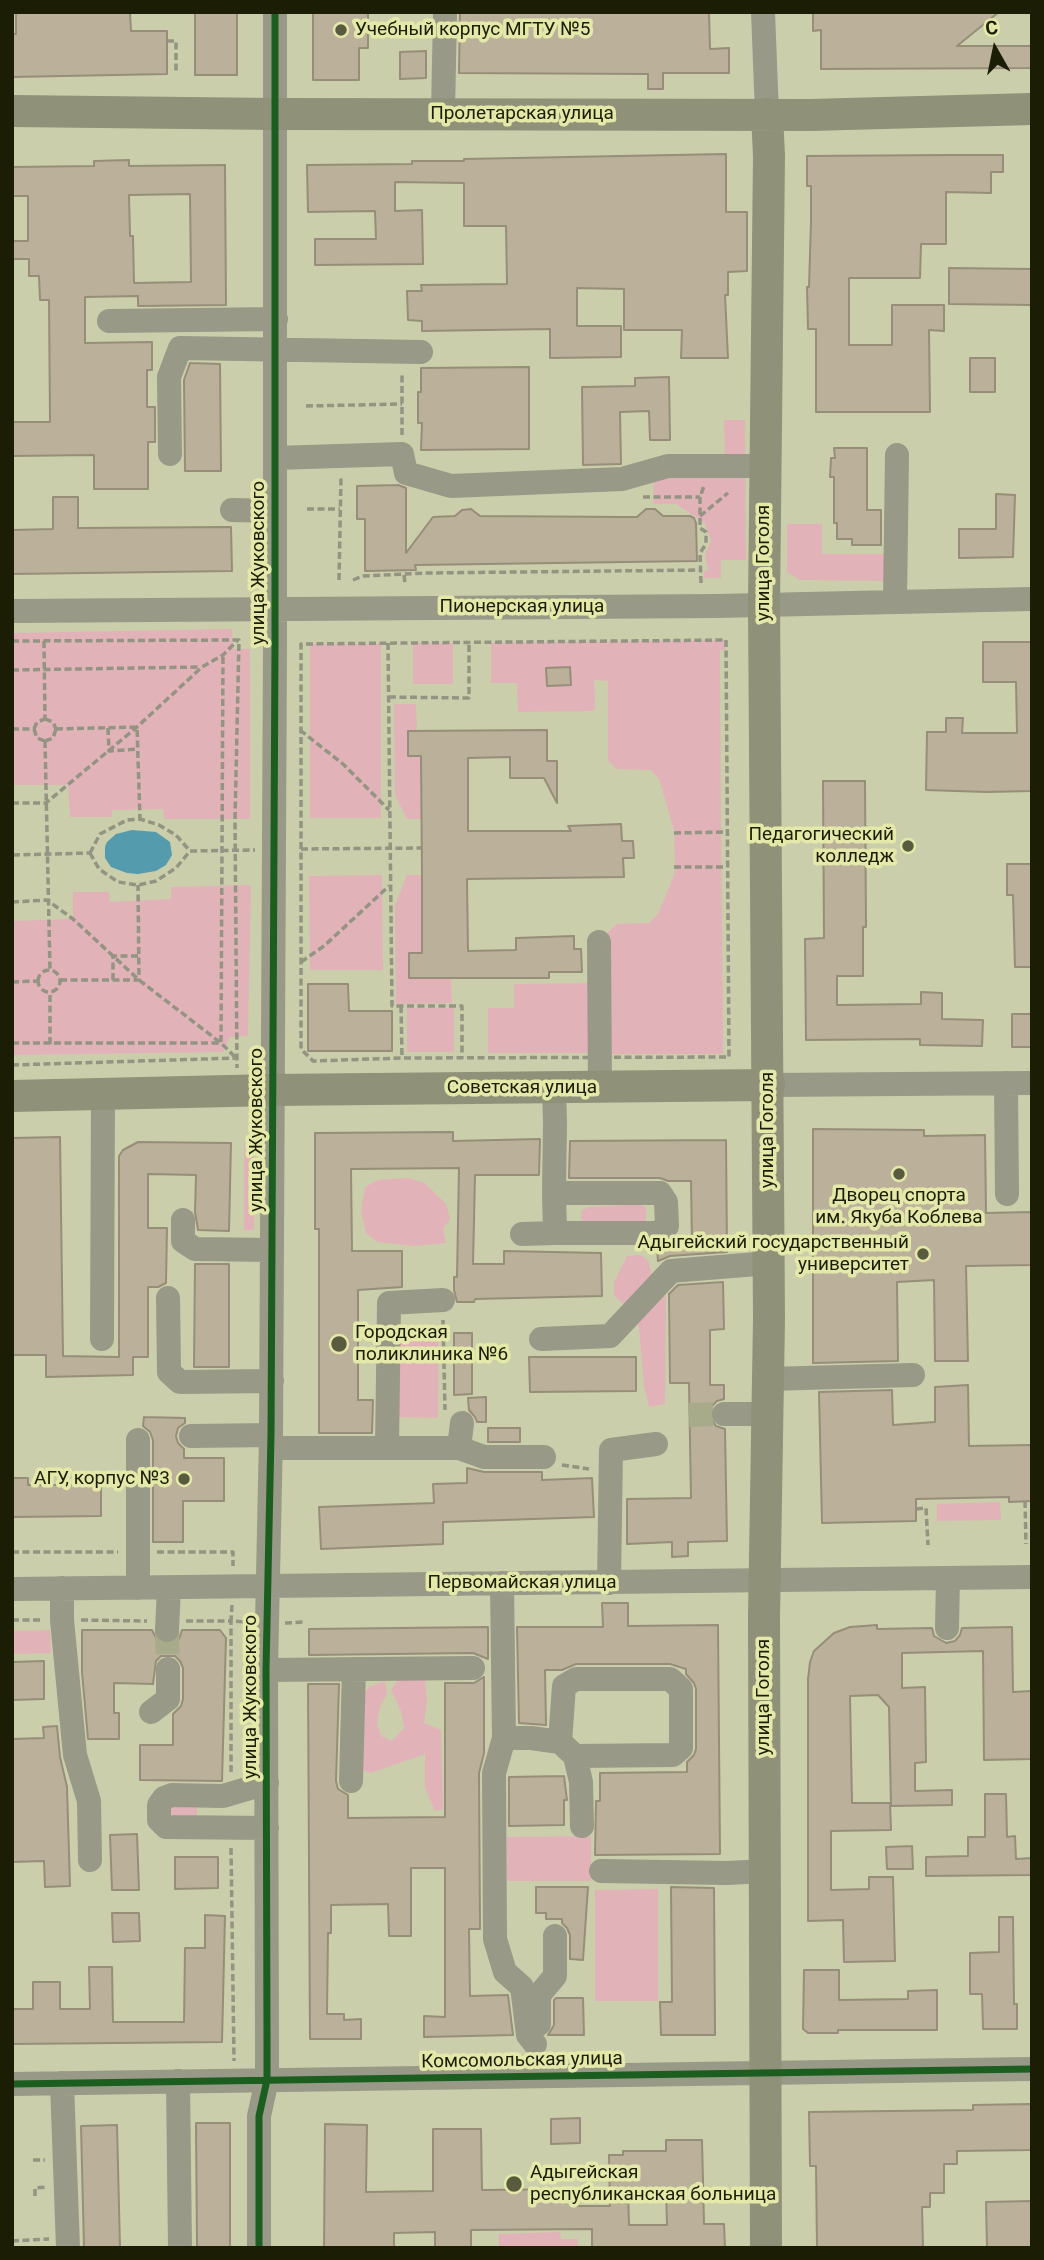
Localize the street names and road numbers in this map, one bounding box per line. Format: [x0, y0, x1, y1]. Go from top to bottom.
street label: Пролетарская улица [430, 103, 614, 125]
street label: улица Жуковского [248, 481, 270, 645]
street label: улица Гоголя [753, 505, 775, 621]
street label: Пионерская улица [440, 596, 604, 618]
street label: улица Жуковского [246, 1048, 268, 1212]
street label: улица Гоголя [757, 1072, 779, 1188]
street label: Советская улица [447, 1077, 597, 1099]
street label: Первомайская улица [427, 1572, 617, 1594]
street label: улица Жуковского [240, 1615, 262, 1779]
street label: улица Гоголя [753, 1639, 775, 1755]
street label: Комсомольская улица [421, 2048, 623, 2074]

